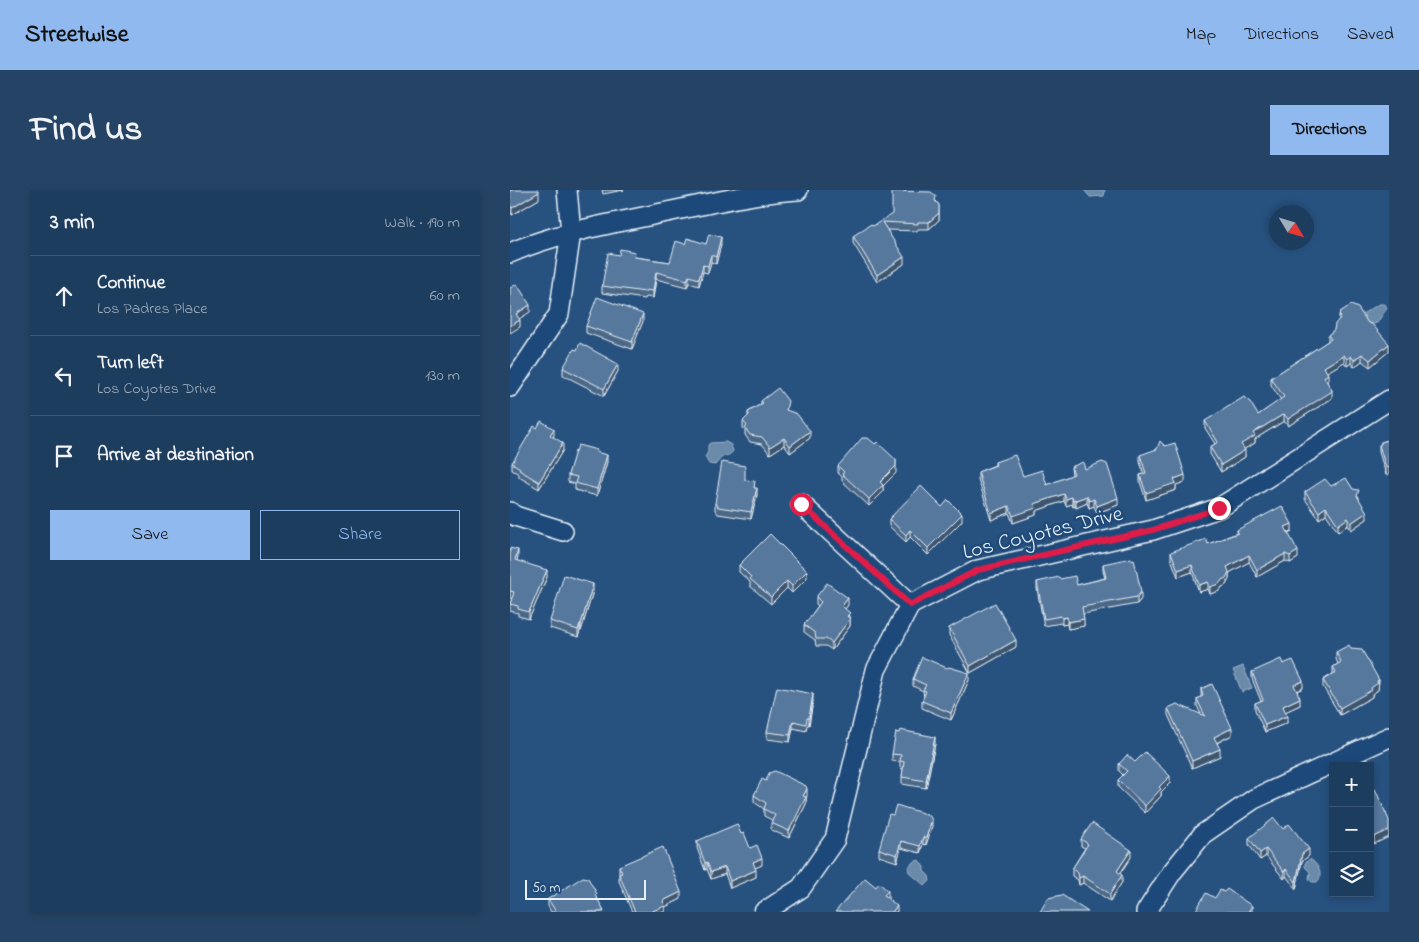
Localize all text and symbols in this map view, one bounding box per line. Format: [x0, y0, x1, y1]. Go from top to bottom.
text: Streetwise [25, 18, 129, 53]
text: Map [1186, 22, 1216, 48]
text: Directions [1244, 22, 1319, 48]
text: Saved [1347, 22, 1394, 48]
text: Find us [30, 105, 142, 156]
button: Directions [1270, 105, 1389, 155]
north arrow [1269, 205, 1314, 250]
text: 3 min [50, 208, 94, 238]
text: Walk · 190 m [385, 211, 460, 235]
text: Continue [97, 270, 165, 297]
icon: ahead [50, 282, 78, 310]
text: 60 m [430, 284, 460, 308]
text: Los Padres Place [97, 297, 208, 321]
text: Turn left [97, 350, 164, 377]
icon: left [50, 362, 78, 390]
text: 130 m [425, 364, 460, 388]
text: Los Coyotes Drive [97, 377, 216, 401]
icon: arrive [50, 442, 78, 470]
text: Arrive at destination [97, 442, 254, 469]
route start [790, 493, 813, 516]
route end [1208, 497, 1231, 520]
street label: Los Coyotes Drive [960, 499, 1127, 570]
button: Save [50, 510, 250, 560]
button: Share [260, 510, 460, 560]
map controls [1329, 762, 1374, 897]
button: + [1329, 762, 1374, 807]
button: − [1329, 807, 1374, 852]
button: layers [1329, 852, 1374, 897]
scale bar [525, 877, 646, 900]
text: 50 m [532, 878, 560, 899]

